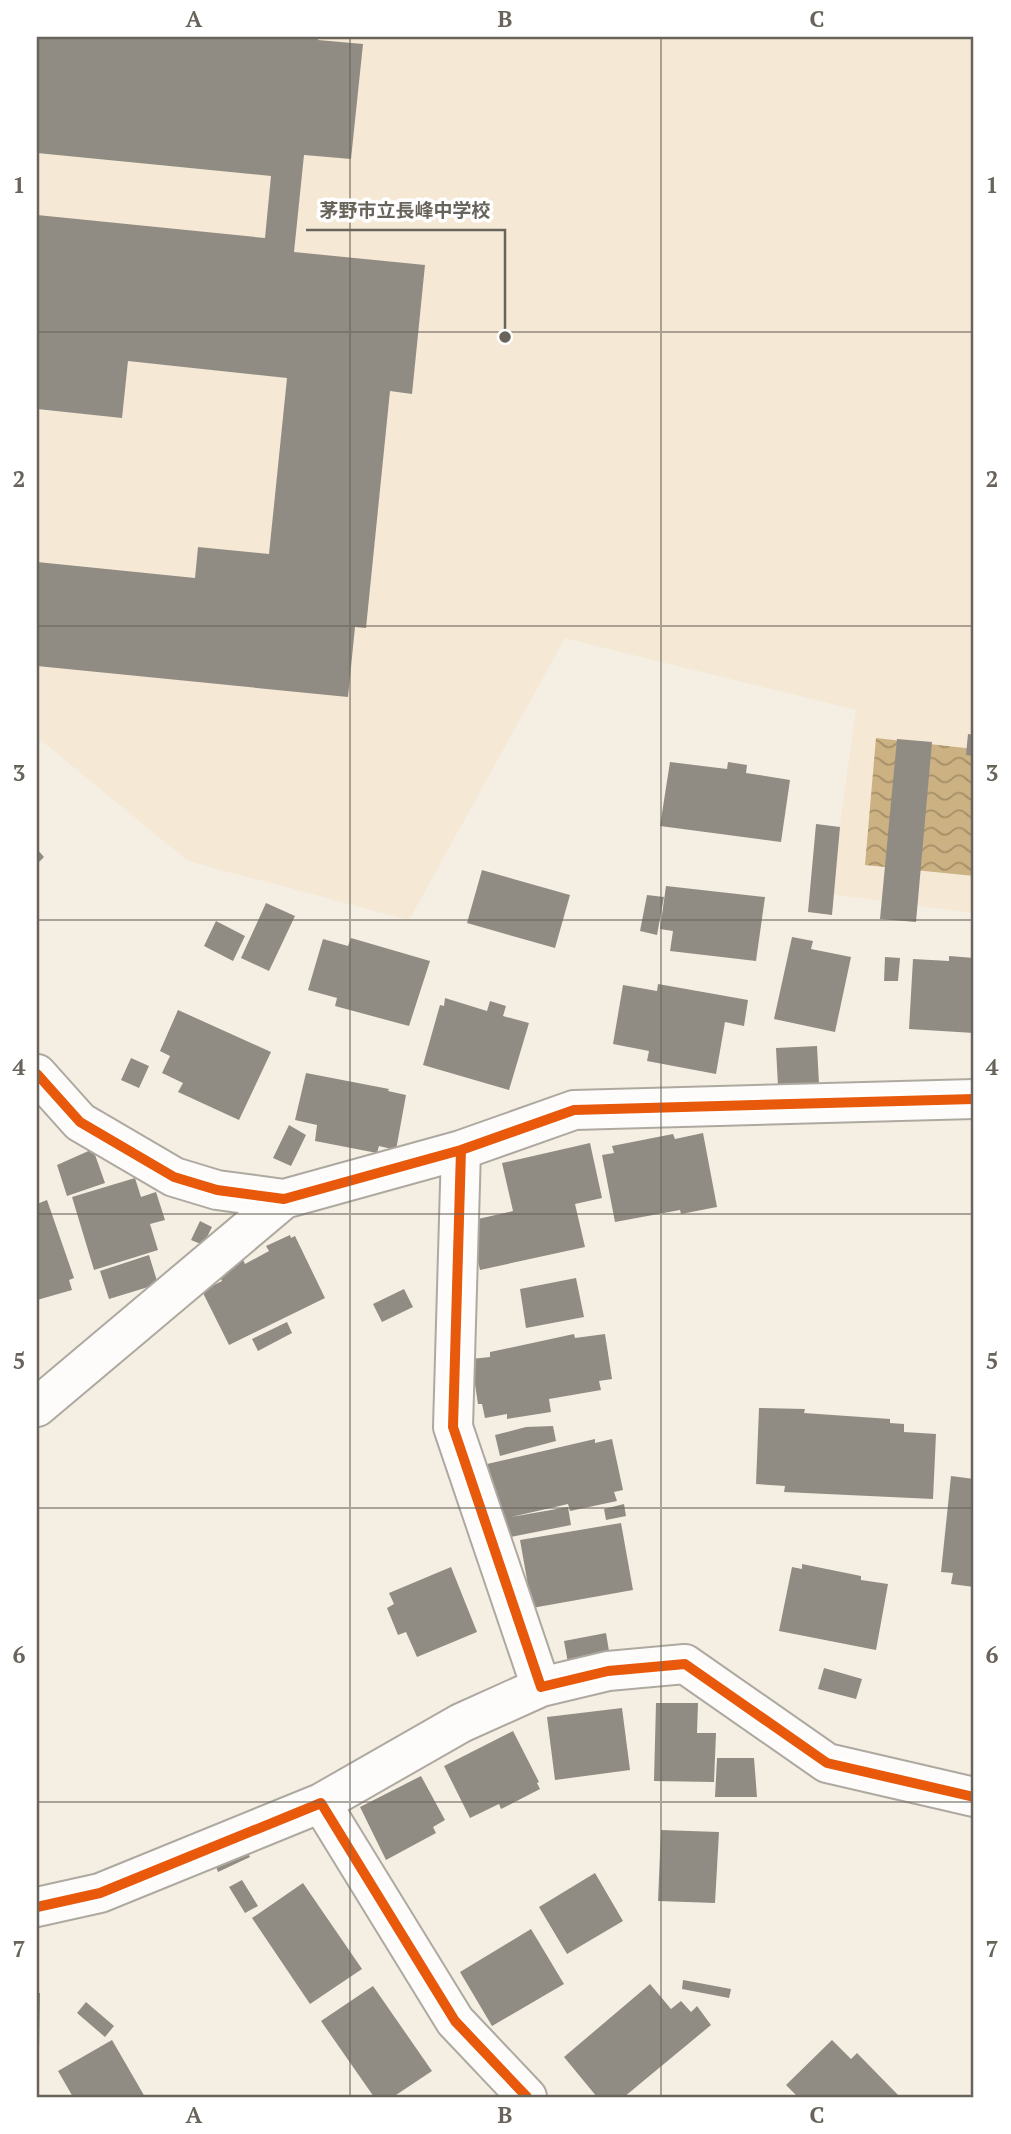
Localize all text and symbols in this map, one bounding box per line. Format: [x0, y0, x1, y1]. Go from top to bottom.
text: A [186, 3, 203, 34]
text: B [498, 3, 513, 34]
text: C [810, 3, 825, 34]
text: 1 [13, 169, 26, 200]
text: 1 [986, 169, 999, 200]
callout: 茅野市立長峰中学校 [306, 190, 505, 230]
text: 茅野市立長峰中学校 [319, 197, 491, 222]
text: 2 [13, 463, 26, 494]
text: 2 [986, 463, 999, 494]
text: 3 [13, 757, 26, 788]
text: 3 [986, 757, 999, 788]
text: 4 [13, 1051, 26, 1082]
text: 4 [986, 1051, 999, 1082]
text: 5 [13, 1345, 26, 1376]
text: 5 [986, 1345, 999, 1376]
text: 6 [13, 1639, 26, 1670]
text: 6 [986, 1639, 999, 1670]
text: 7 [13, 1933, 26, 1964]
text: 7 [986, 1933, 999, 1964]
text: A [186, 2099, 203, 2130]
text: B [498, 2099, 513, 2130]
text: C [810, 2099, 825, 2130]

